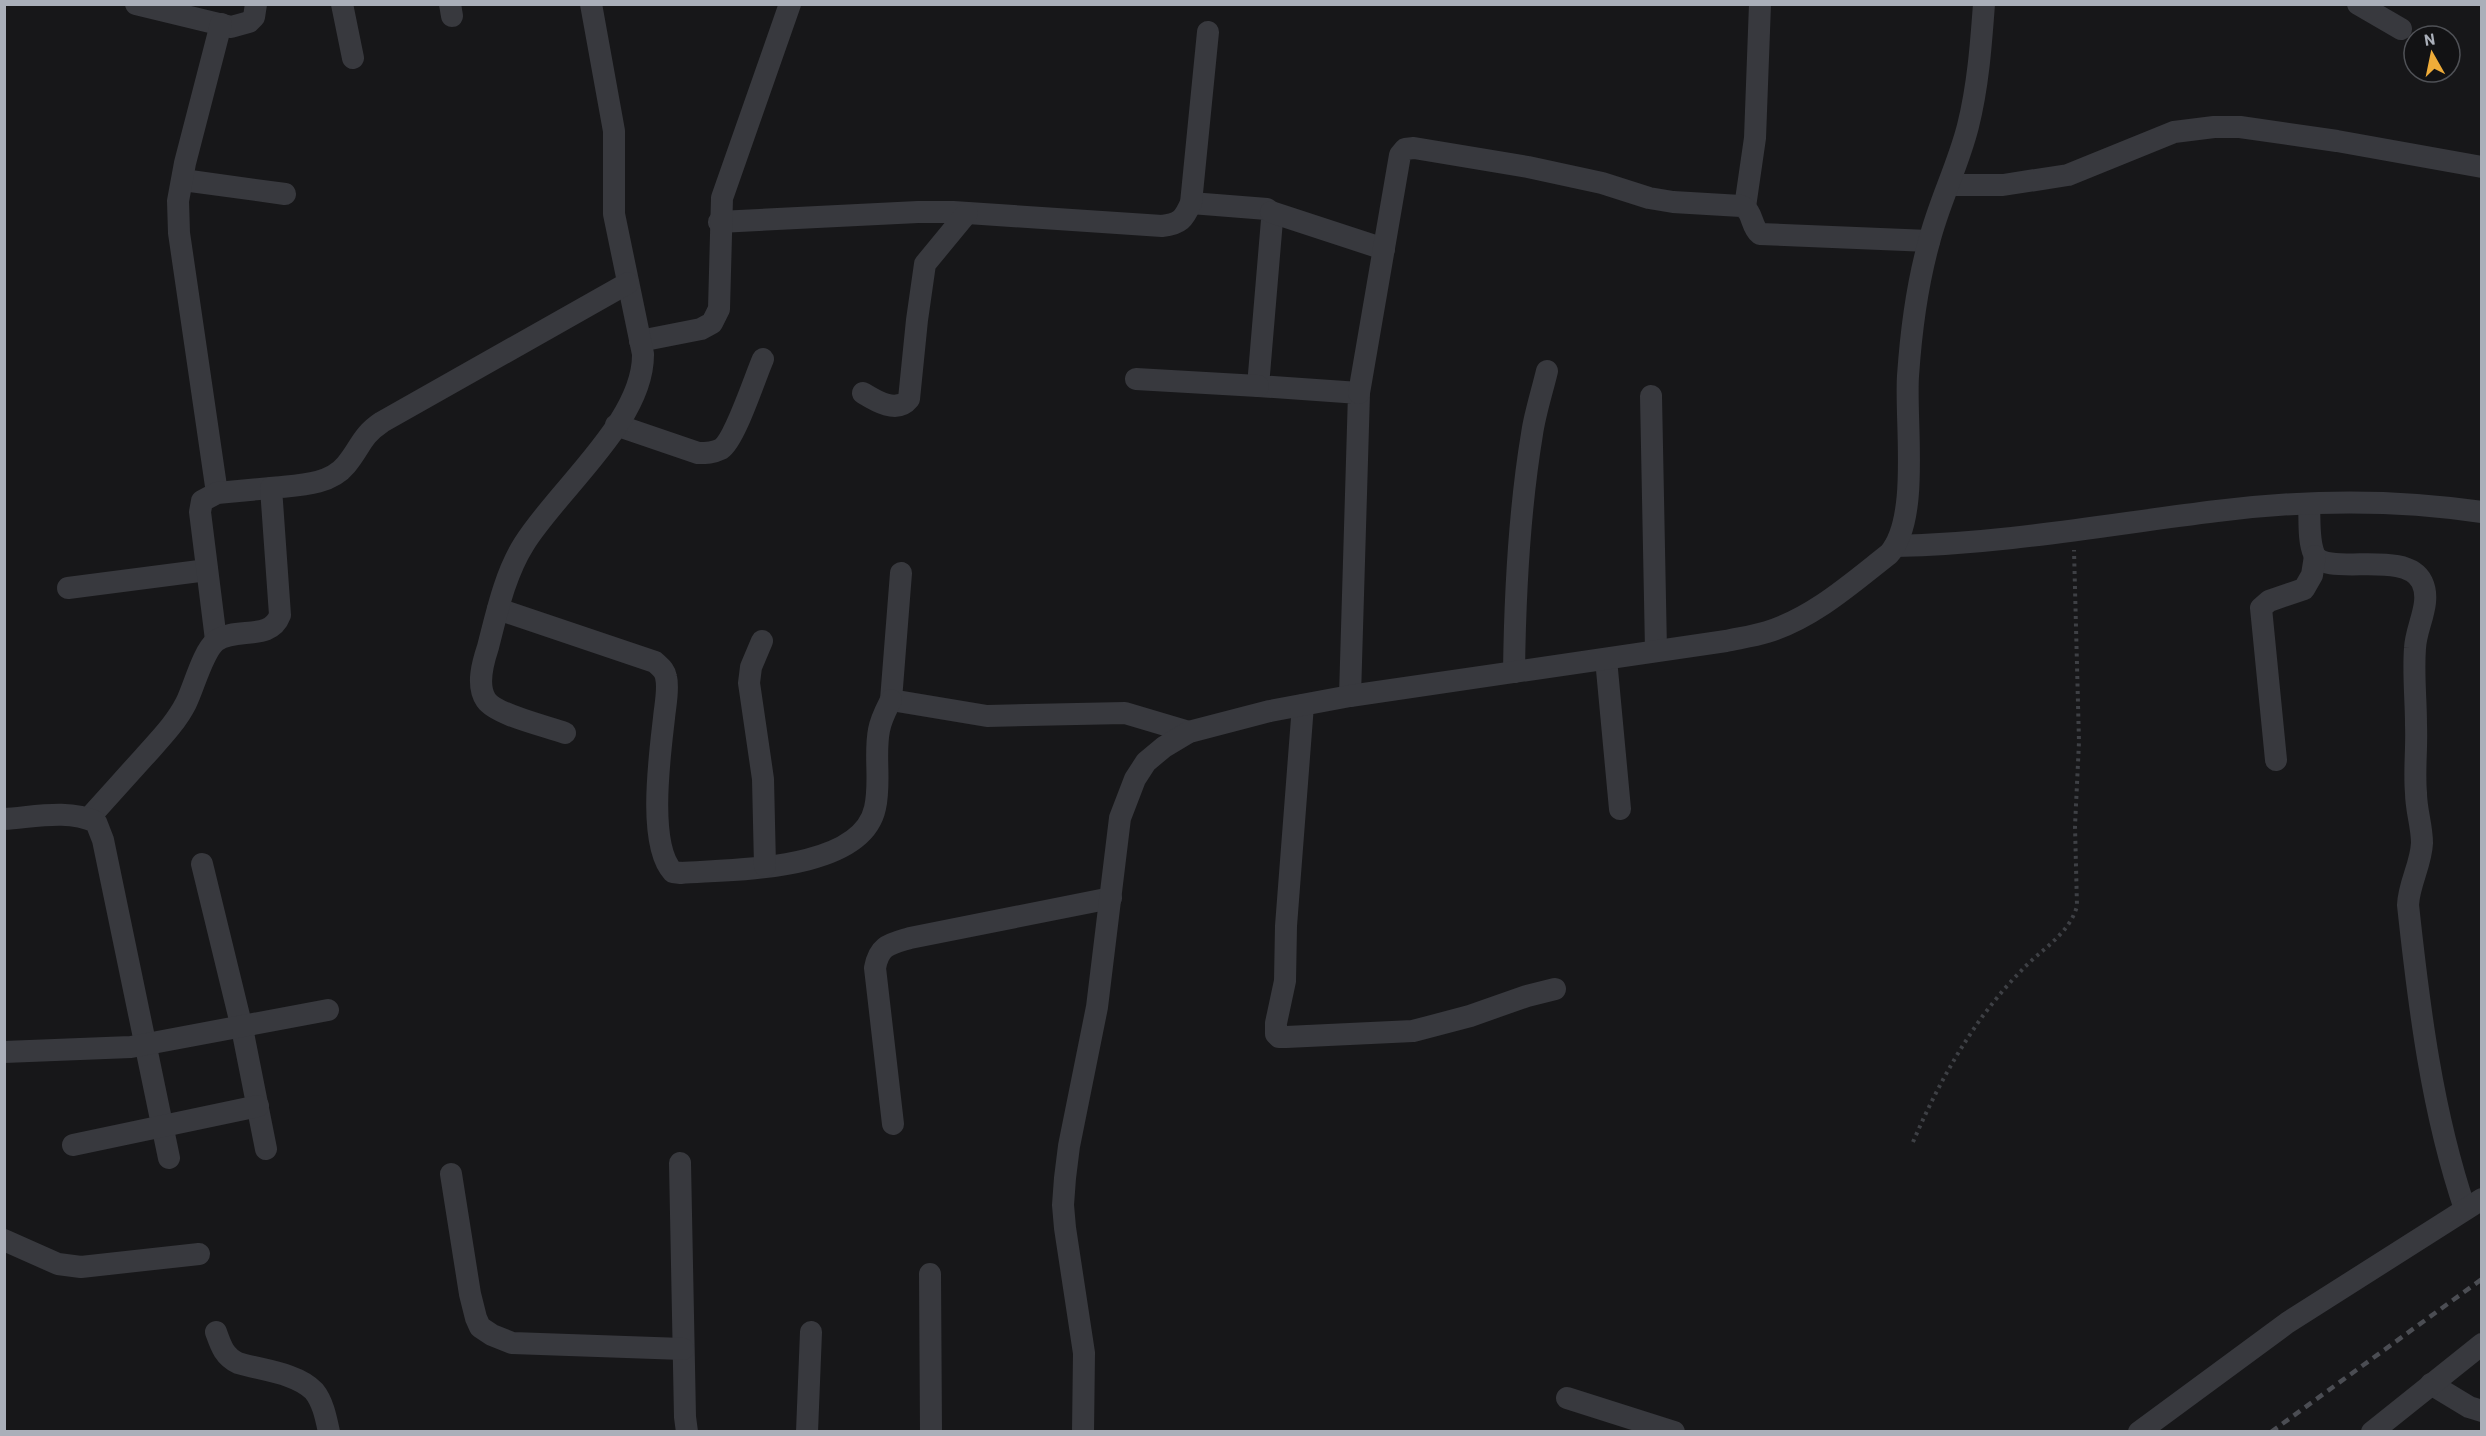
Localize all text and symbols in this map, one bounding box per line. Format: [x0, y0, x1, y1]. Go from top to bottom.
north arrow [2402, 24, 2462, 84]
text: N [2423, 28, 2436, 49]

